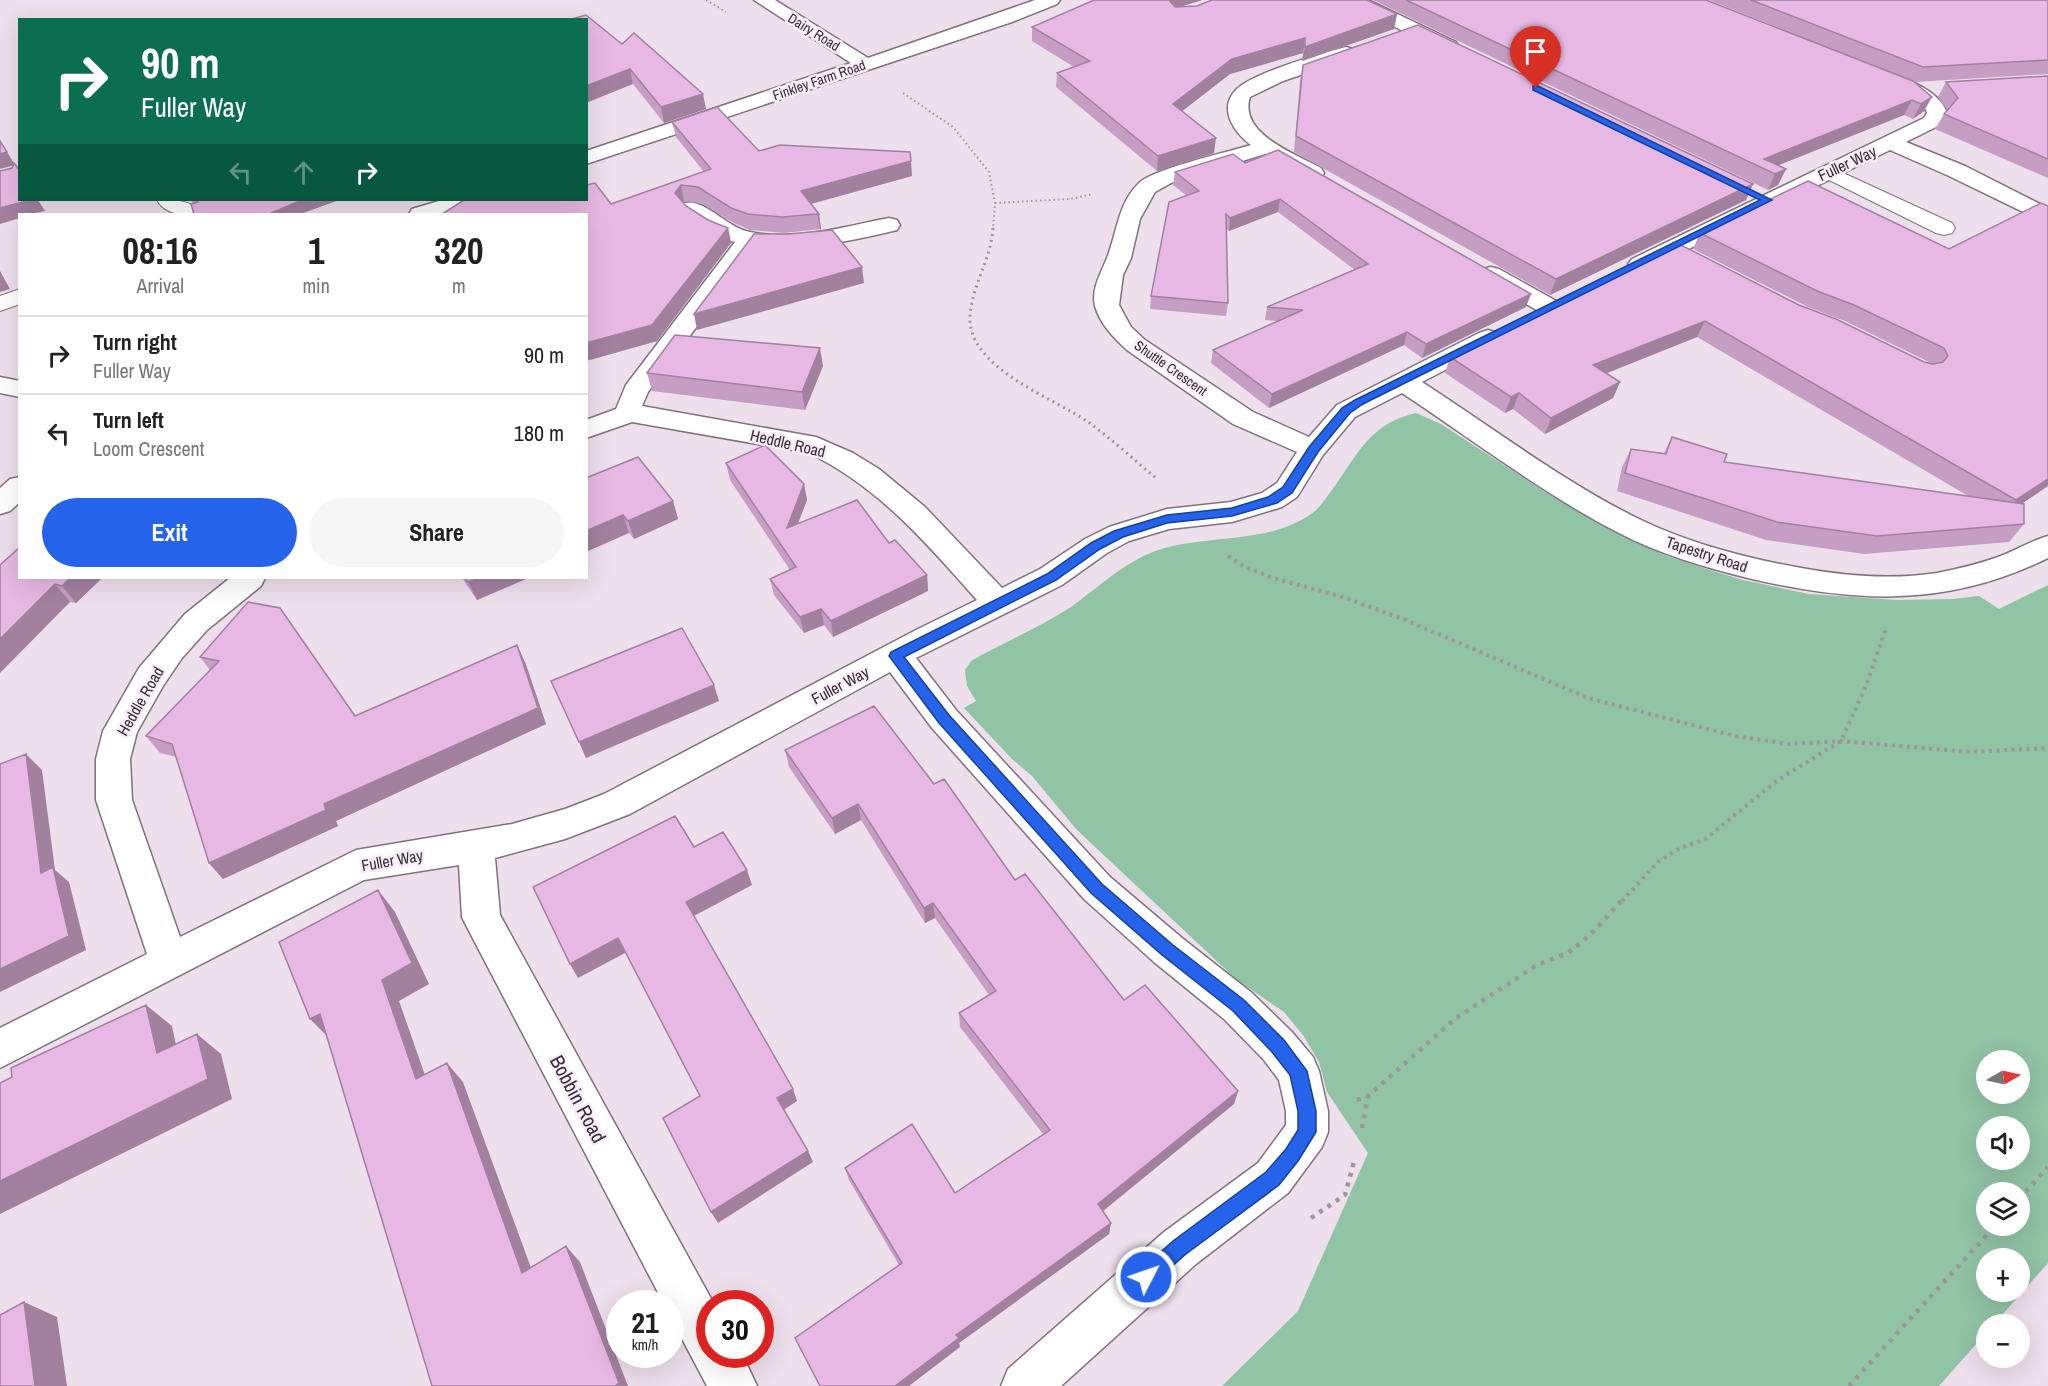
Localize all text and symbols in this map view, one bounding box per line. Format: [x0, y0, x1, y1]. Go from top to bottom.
street label: Dairy Road [785, 9, 843, 55]
pin [1510, 26, 1561, 88]
text: 90 m [141, 35, 220, 91]
icon: arrive [1519, 35, 1552, 68]
icon: right [42, 42, 120, 120]
street label: Finkley Farm Road [770, 56, 868, 104]
text: Fuller Way [141, 89, 246, 125]
street label: Fuller Way [1814, 140, 1880, 186]
icon: left [224, 156, 257, 189]
icon: ahead [287, 156, 320, 189]
icon: right [350, 156, 383, 189]
text: 08:16 [122, 227, 198, 275]
text: 1 [308, 227, 324, 275]
text: 320 [434, 227, 484, 275]
text: Arrival [137, 272, 184, 299]
text: min [302, 272, 330, 299]
text: m [452, 272, 466, 299]
text: Turn right [93, 327, 177, 357]
street label: Shuttle Crescent [1131, 336, 1211, 400]
icon: right [42, 339, 75, 372]
text: 90 m [524, 340, 564, 370]
text: Fuller Way [93, 357, 171, 384]
text: Turn left [93, 405, 164, 435]
icon: left [42, 417, 75, 450]
text: 180 m [514, 418, 564, 448]
street label: Heddle Road [748, 424, 828, 462]
text: Loom Crescent [93, 435, 204, 462]
button: Exit [42, 498, 297, 567]
button: Share [309, 498, 564, 567]
street label: Tapestry Road [1663, 530, 1751, 578]
street label: Fuller Way [807, 660, 873, 709]
street label: Heddle Road [111, 662, 169, 740]
street label: Fuller Way [359, 844, 425, 876]
street label: Bobbin Road [544, 1050, 613, 1147]
north arrow [1976, 1050, 2030, 1104]
map controls [1976, 1050, 2030, 1368]
button: sound [1976, 1116, 2030, 1170]
button: layers [1976, 1182, 2030, 1236]
position arrow [1114, 1245, 1178, 1309]
button: + [1976, 1248, 2030, 1302]
speed limit sign: 30 [696, 1290, 774, 1368]
text: 21 [631, 1302, 659, 1342]
button: − [1976, 1314, 2030, 1368]
text: km/h [632, 1334, 658, 1355]

